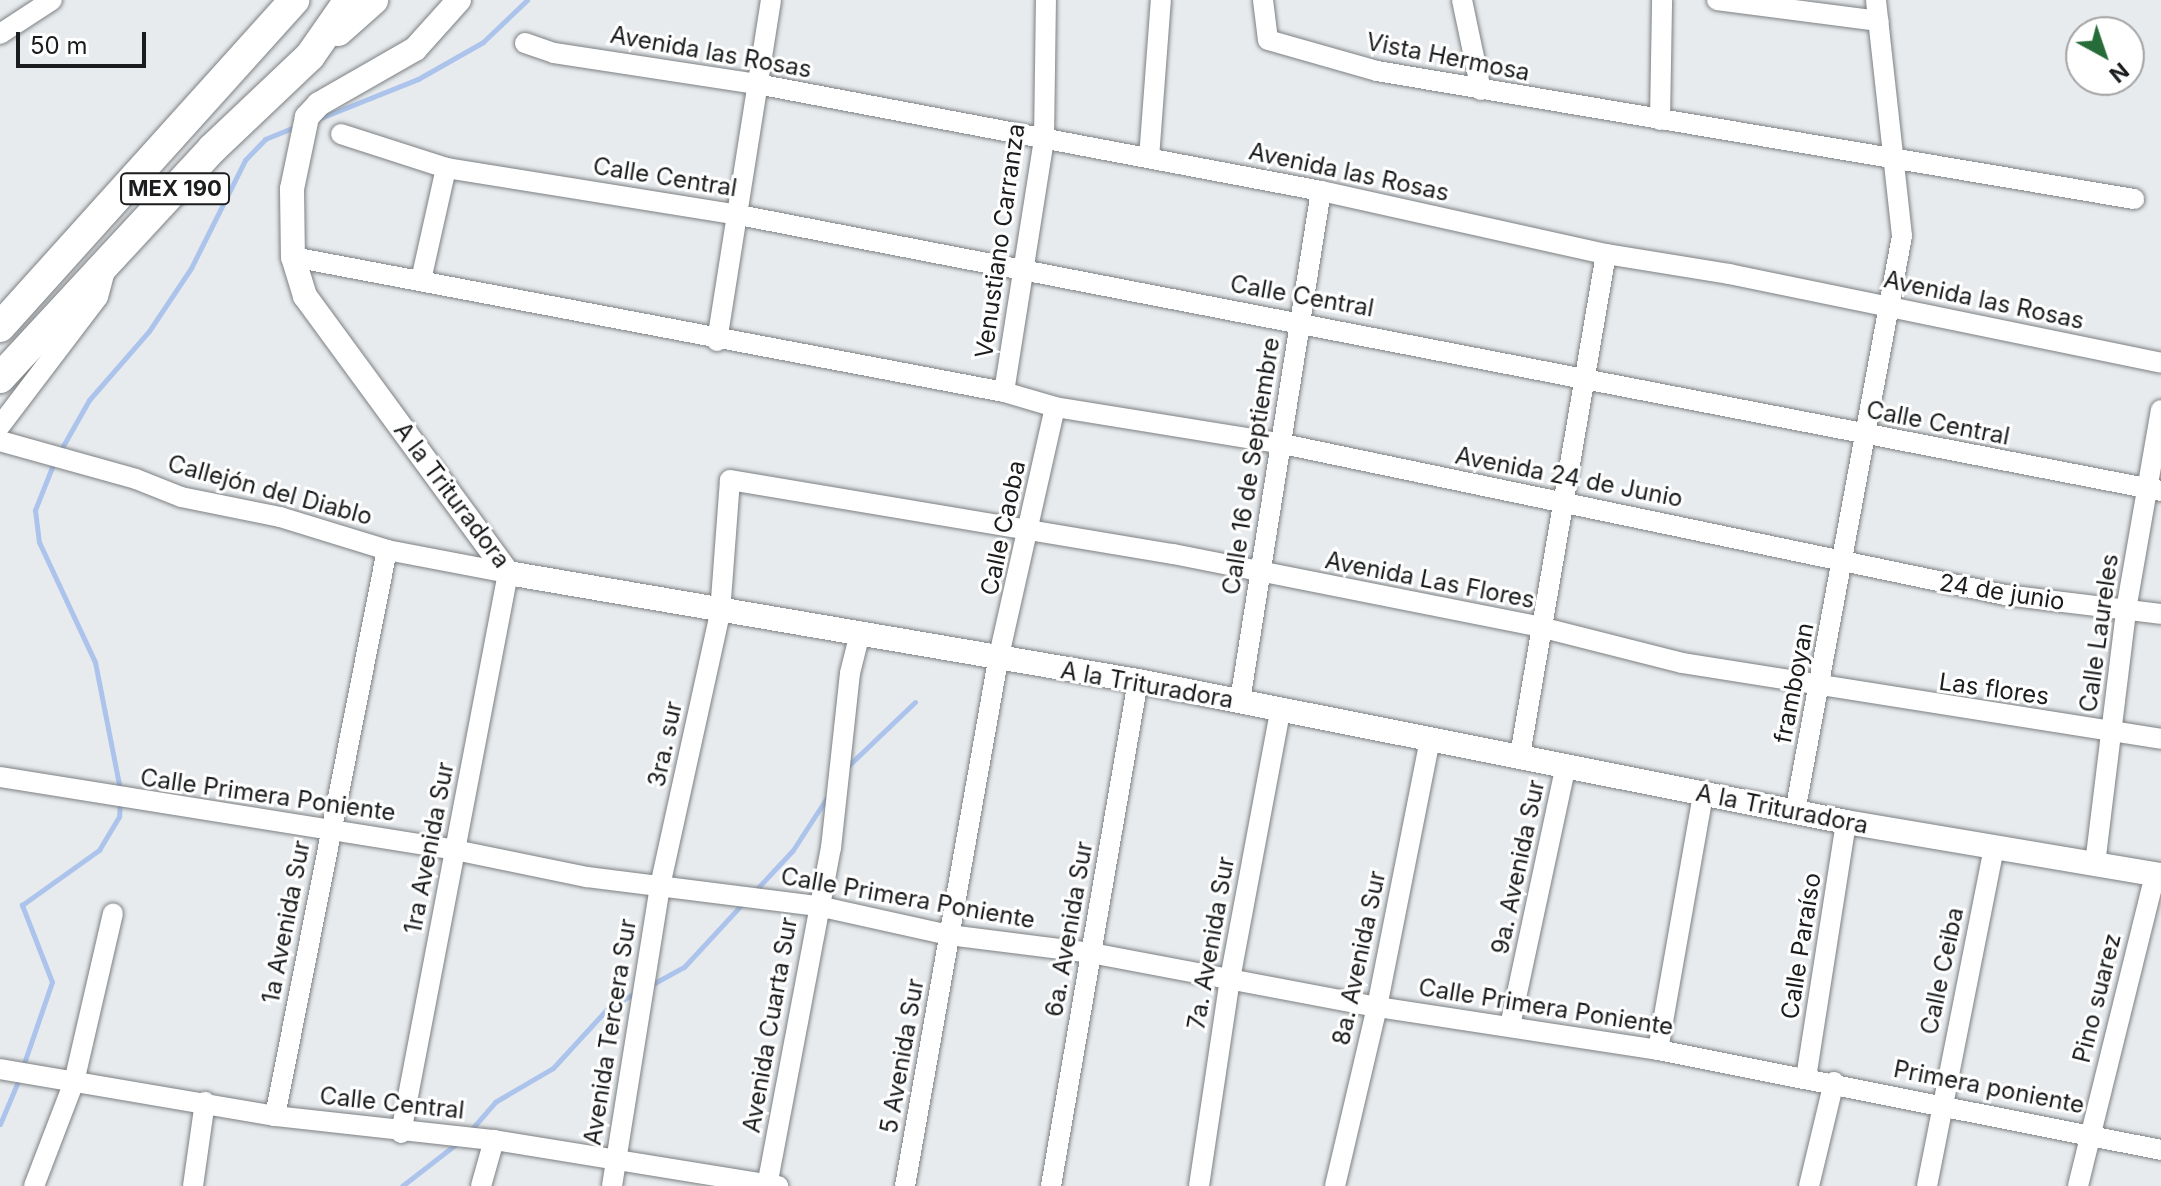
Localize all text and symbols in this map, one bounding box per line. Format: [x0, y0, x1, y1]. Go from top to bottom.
scale bar [20, 16, 150, 66]
north arrow [2065, 16, 2145, 96]
street label: Avenida las Rosas [608, 20, 814, 84]
street label: Vista Hermosa [1364, 27, 1532, 87]
text: 50 m [30, 31, 88, 60]
text: N [2104, 58, 2134, 88]
street label: Venustiano Carranza [969, 122, 1031, 360]
street label: Avenida las Rosas [1246, 137, 1452, 207]
street label: Calle Central [591, 151, 739, 203]
road number: MEX 190 [119, 171, 231, 207]
street label: Avenida las Rosas [1881, 265, 2087, 335]
street label: Calle Central [1228, 269, 1376, 323]
street label: Calle 16 de Septiembre [1216, 335, 1286, 597]
street label: Calle Central [1864, 395, 2012, 451]
street label: A la Trituradora [388, 417, 516, 573]
street label: Avenida 24 de Junio [1453, 441, 1685, 513]
street label: Callejón del Diablo [165, 449, 375, 531]
street label: Calle Caoba [975, 458, 1031, 598]
street label: Avenida Las Flores [1323, 546, 1537, 614]
street label: Calle Laureles [2074, 552, 2124, 714]
street label: 24 de junio [1937, 568, 2067, 616]
street label: framboyan [1768, 620, 1820, 746]
street label: A la Trituradora [1058, 656, 1236, 714]
street label: Las flores [1937, 667, 2051, 711]
street label: 3ra. sur [642, 699, 688, 789]
street label: 1ra Avenida Sur [398, 760, 460, 936]
street label: Calle Primera Poniente [138, 763, 398, 827]
street label: 9a. Avenida Sur [1485, 777, 1551, 957]
street label: A la Trituradora [1693, 778, 1871, 840]
street label: 1a Avenida Sur [256, 838, 316, 1006]
street label: 6a. Avenida Sur [1039, 839, 1099, 1019]
street label: 7a. Avenida Sur [1182, 854, 1240, 1032]
street label: Calle Primera Poniente [779, 861, 1037, 935]
street label: 8a. Avenida Sur [1326, 868, 1392, 1048]
street label: Calle Paraíso [1775, 871, 1827, 1021]
street label: Calle Ceiba [1914, 905, 1970, 1037]
street label: Avenida Cuarta Sur [737, 915, 803, 1135]
street label: Avenida Tercera Sur [578, 917, 642, 1147]
street label: Pino suarez [2067, 930, 2127, 1066]
street label: Calle Primera Poniente [1417, 973, 1675, 1041]
street label: 5 Avenida Sur [874, 976, 930, 1136]
street label: Primera poniente [1891, 1054, 2087, 1120]
street label: Calle Central [318, 1081, 466, 1125]

